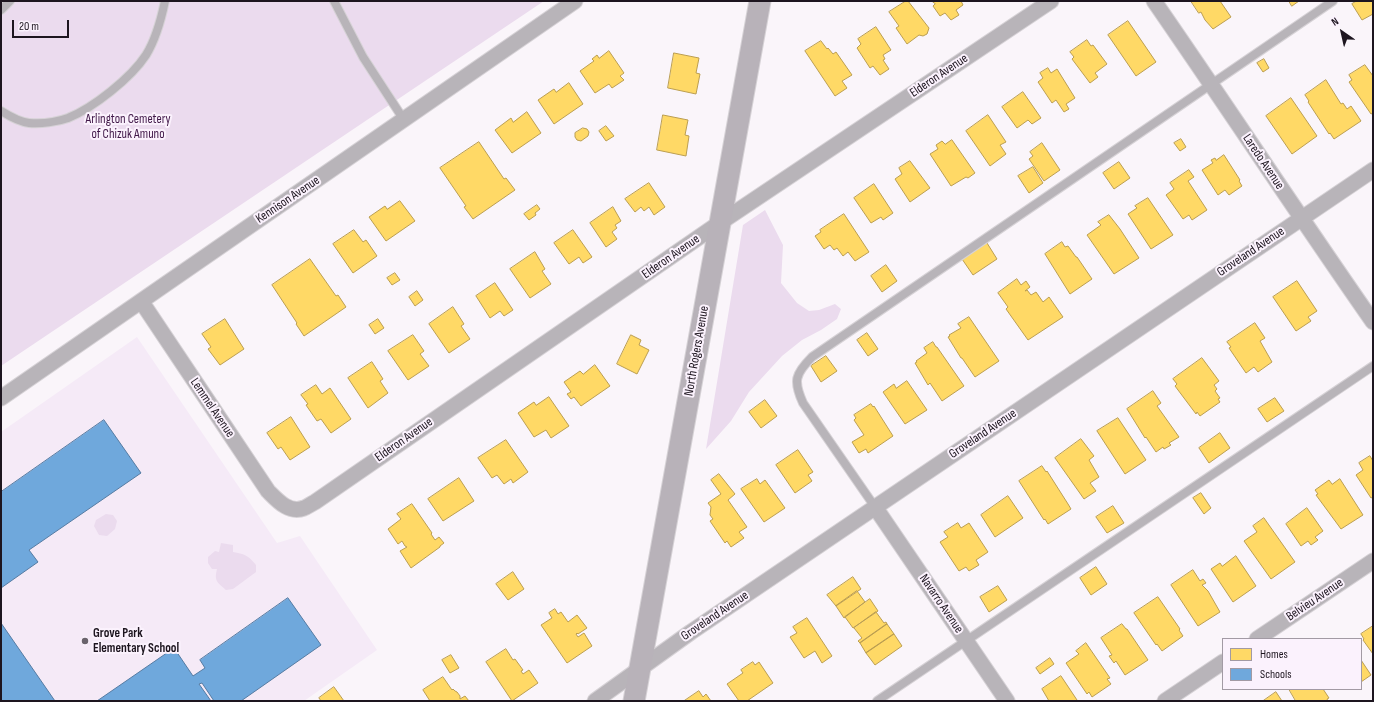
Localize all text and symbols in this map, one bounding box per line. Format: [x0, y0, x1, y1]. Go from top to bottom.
scale bar [14, 12, 71, 38]
north arrow [1322, 12, 1362, 52]
text: N [1329, 15, 1341, 29]
text: 20 m [19, 19, 39, 34]
street label: Elderon Avenue [907, 51, 971, 101]
park label: Arlington Cemetery of Chizuk Amuno [85, 112, 171, 143]
street label: Laredo Avenue [1239, 131, 1287, 193]
street label: Kennison Avenue [253, 173, 323, 227]
street label: Groveland Avenue [1214, 224, 1288, 280]
street label: Elderon Avenue [639, 231, 703, 283]
street label: North Rogers Avenue [681, 305, 713, 397]
street label: Lemmel Avenue [186, 375, 238, 441]
street label: Groveland Avenue [946, 406, 1020, 462]
street label: Elderon Avenue [372, 414, 436, 466]
street label: Navarro Avenue [916, 571, 966, 637]
street label: Belvieu Avenue [1284, 575, 1346, 625]
street label: Groveland Avenue [678, 588, 752, 644]
place label: Grove Park Elementary School [93, 626, 179, 657]
marker: Grove Park Elementary School [80, 636, 90, 646]
legend [1222, 638, 1362, 690]
text: Homes [1260, 647, 1288, 662]
text: Schools [1260, 667, 1292, 682]

